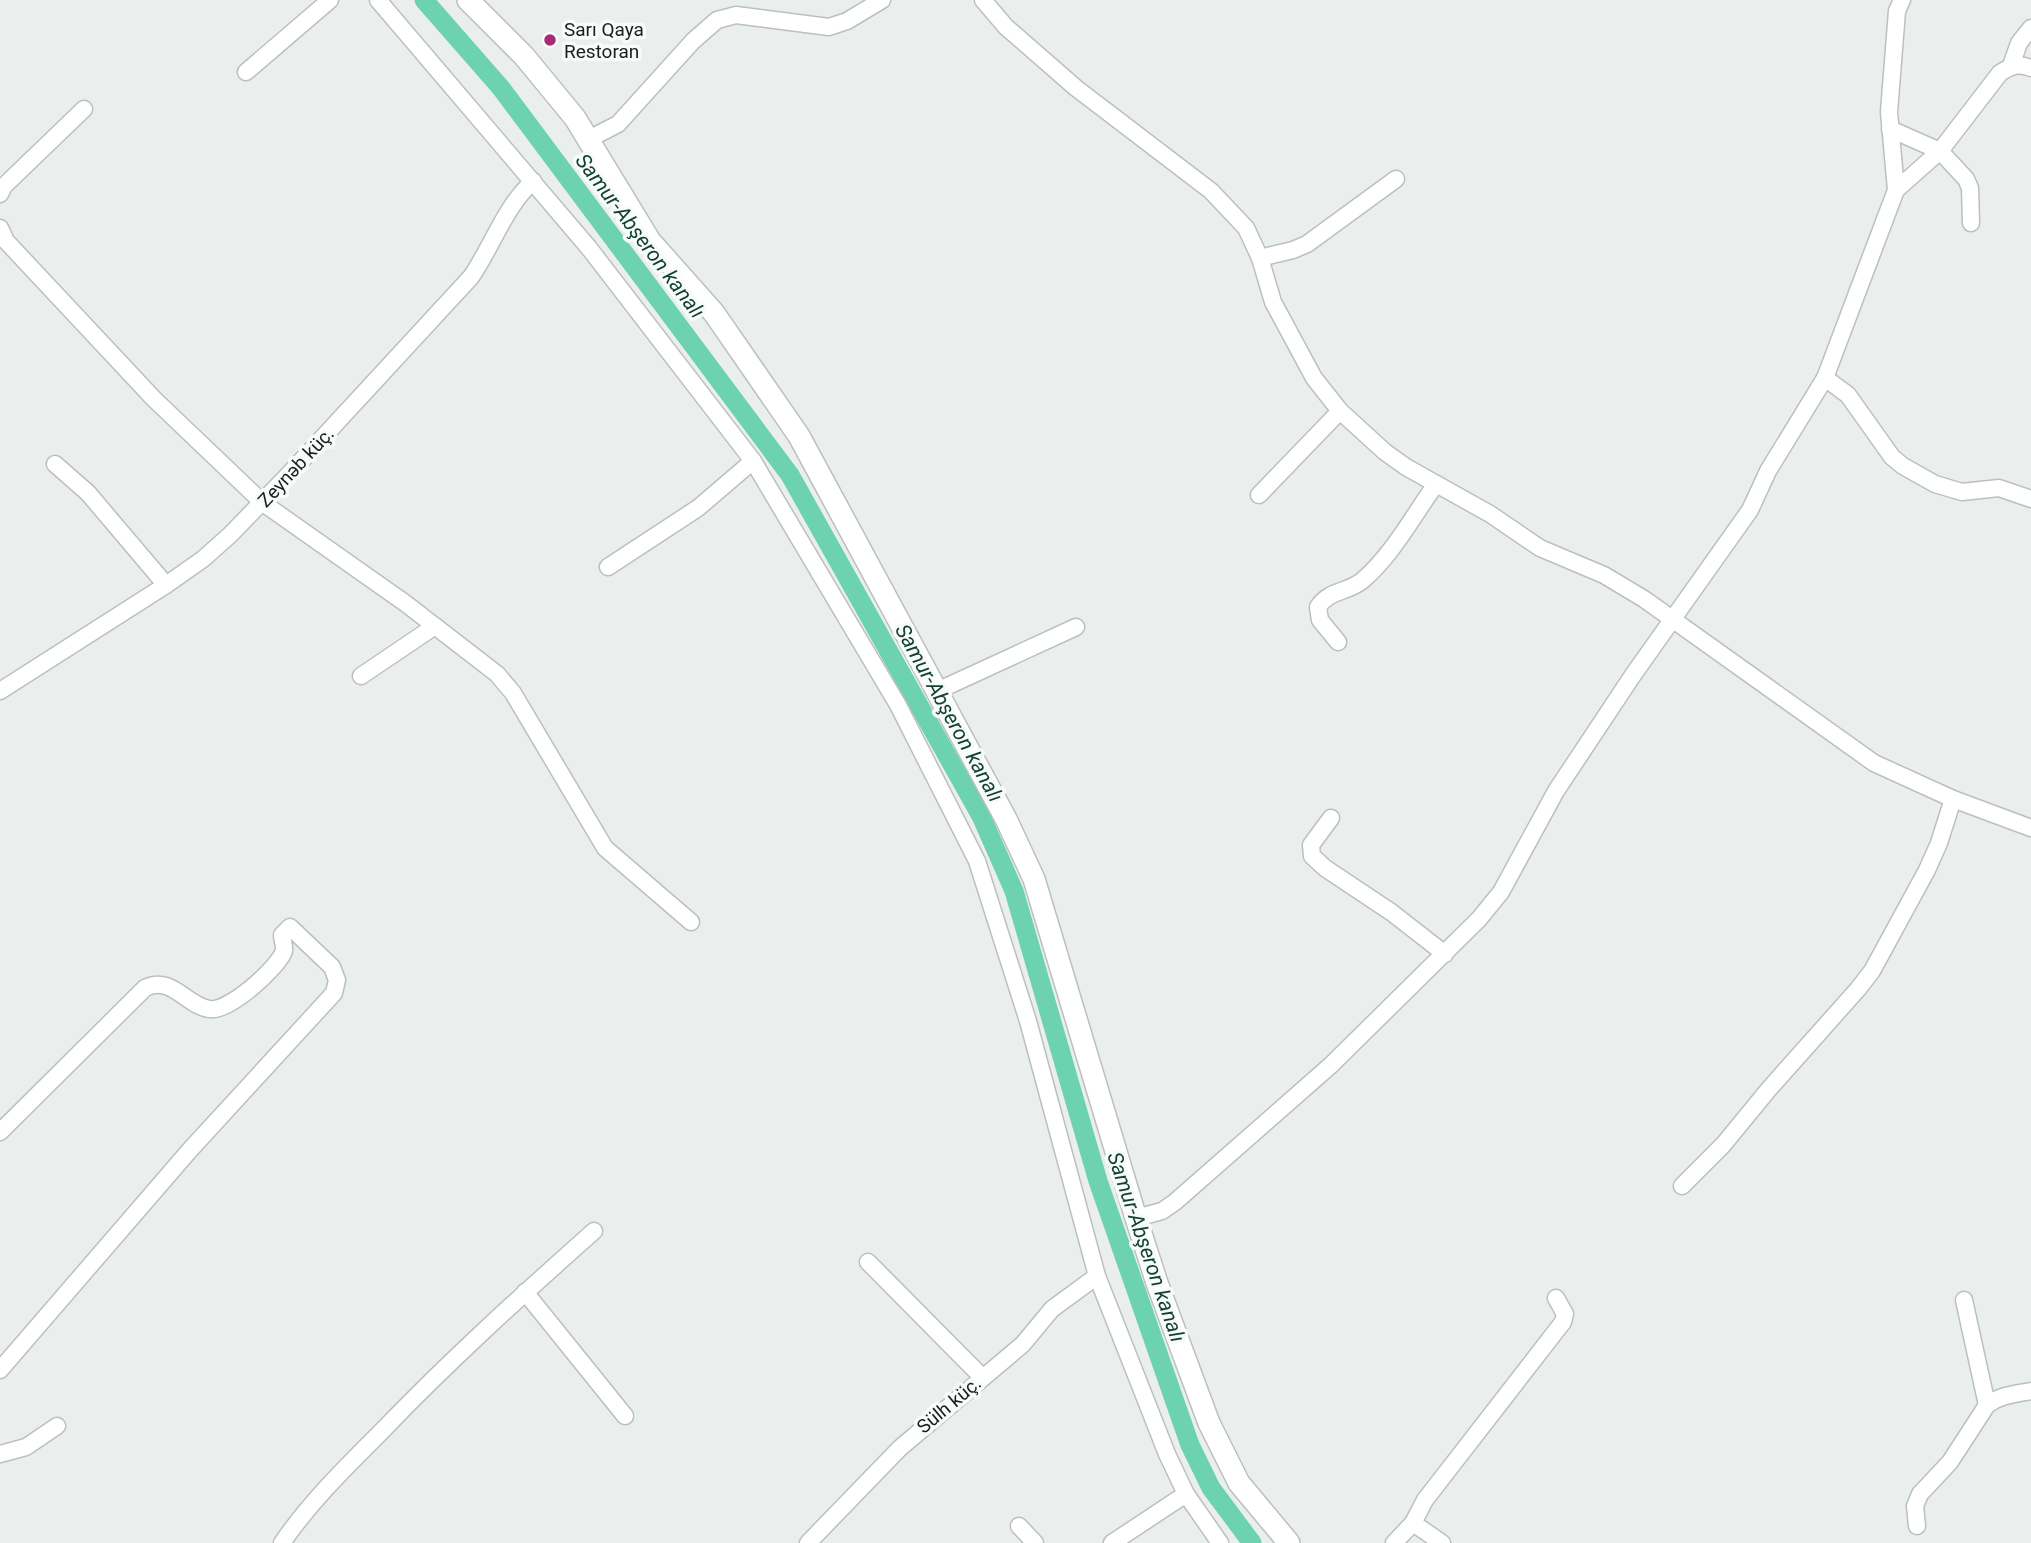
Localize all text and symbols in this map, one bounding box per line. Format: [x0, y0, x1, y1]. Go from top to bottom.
place label: Sarı Qaya Restoran [564, 18, 644, 63]
marker: Sarı Qaya Restoran [542, 32, 558, 48]
water label: Samur-Abşeron kanalı [570, 149, 710, 323]
street label: Zeynəb küç. [253, 422, 339, 512]
water label: Samur-Abşeron kanalı [890, 620, 1008, 806]
water label: Samur-Abşeron kanalı [1102, 1149, 1190, 1345]
street label: Sülh küç. [912, 1372, 986, 1438]

